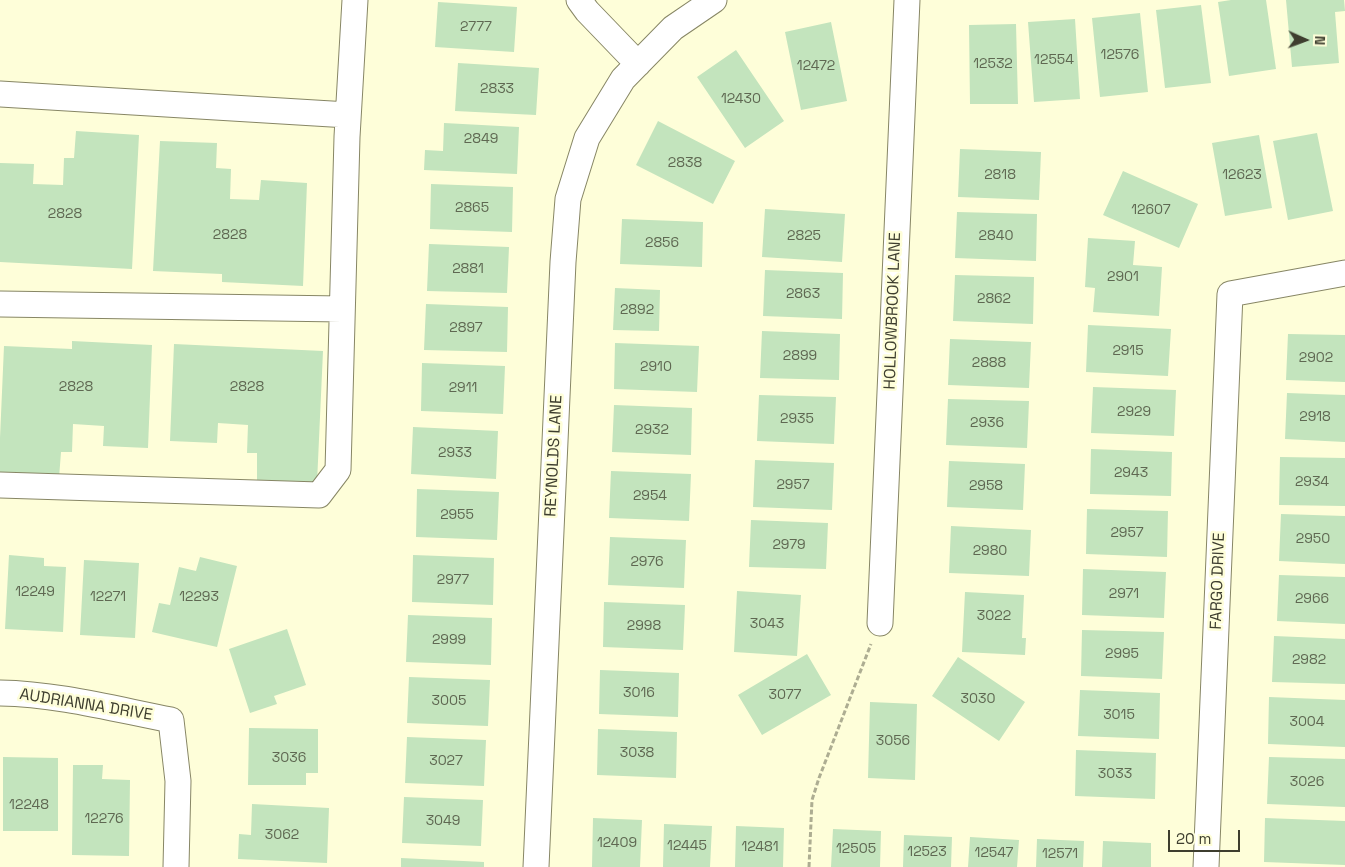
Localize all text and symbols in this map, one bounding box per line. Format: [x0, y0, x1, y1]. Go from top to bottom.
north arrow [1280, 15, 1330, 65]
house number: 2777 [460, 19, 492, 35]
text: N [1311, 36, 1329, 46]
house number: 12576 [1101, 47, 1139, 63]
house number: 12554 [1034, 52, 1074, 68]
house number: 12532 [973, 56, 1013, 72]
house number: 12472 [797, 58, 835, 74]
house number: 2833 [480, 81, 514, 97]
house number: 12430 [721, 91, 761, 107]
house number: 2849 [464, 131, 498, 147]
house number: 2838 [668, 155, 702, 171]
house number: 2818 [984, 167, 1016, 183]
house number: 12623 [1222, 167, 1262, 183]
house number: 2865 [455, 200, 489, 216]
house number: 12607 [1131, 202, 1171, 218]
house number: 2828 [48, 206, 82, 222]
house number: 2828 [213, 227, 247, 243]
house number: 2825 [787, 228, 821, 244]
house number: 2840 [979, 228, 1013, 244]
street label: HOLLOWBROOK LANE [881, 232, 905, 390]
house number: 2856 [645, 235, 679, 251]
house number: 2881 [452, 261, 484, 277]
house number: 2901 [1107, 269, 1139, 285]
house number: 2863 [786, 286, 820, 302]
house number: 2862 [977, 291, 1011, 307]
house number: 2892 [620, 302, 654, 318]
house number: 2897 [449, 320, 483, 336]
house number: 2915 [1112, 343, 1144, 359]
house number: 2899 [783, 348, 817, 364]
house number: 2902 [1299, 350, 1333, 366]
house number: 2888 [972, 355, 1006, 371]
house number: 2910 [640, 359, 672, 375]
house number: 2828 [59, 379, 93, 395]
house number: 2828 [230, 379, 264, 395]
house number: 2911 [449, 380, 477, 396]
street label: REYNOLDS LANE [541, 395, 567, 517]
house number: 2929 [1117, 404, 1151, 420]
house number: 2918 [1299, 409, 1331, 425]
house number: 2935 [780, 411, 814, 427]
house number: 2936 [970, 415, 1004, 431]
house number: 2932 [635, 422, 669, 438]
house number: 2933 [438, 445, 472, 461]
house number: 2943 [1114, 465, 1148, 481]
house number: 2934 [1295, 474, 1329, 490]
house number: 2957 [776, 477, 810, 493]
house number: 2958 [969, 478, 1003, 494]
house number: 2954 [633, 488, 667, 504]
house number: 2955 [440, 507, 474, 523]
house number: 2957 [1110, 525, 1144, 541]
house number: 2950 [1296, 531, 1330, 547]
street label: FARGO DRIVE [1207, 532, 1229, 630]
house number: 2979 [772, 537, 806, 553]
house number: 2980 [973, 543, 1007, 559]
house number: 2976 [630, 554, 664, 570]
house number: 2977 [437, 572, 469, 588]
house number: 12249 [15, 584, 55, 600]
house number: 2971 [1109, 586, 1139, 602]
house number: 12271 [90, 589, 126, 605]
house number: 12293 [179, 589, 219, 605]
house number: 2966 [1295, 591, 1329, 607]
house number: 3022 [977, 608, 1011, 624]
house number: 3043 [750, 616, 784, 632]
house number: 2998 [627, 618, 661, 634]
house number: 2999 [432, 632, 466, 648]
house number: 2995 [1105, 646, 1139, 662]
house number: 2982 [1292, 652, 1326, 668]
street label: AUDRIANNA DRIVE [18, 685, 154, 725]
house number: 3016 [623, 685, 655, 701]
house number: 3077 [769, 687, 801, 703]
house number: 3030 [961, 691, 995, 707]
house number: 3005 [432, 693, 466, 709]
house number: 3015 [1103, 707, 1135, 723]
house number: 3004 [1289, 714, 1325, 730]
house number: 3056 [876, 733, 910, 749]
house number: 3038 [620, 745, 654, 761]
house number: 3036 [272, 750, 306, 766]
house number: 3027 [429, 753, 463, 769]
house number: 3033 [1098, 766, 1132, 782]
house number: 3026 [1290, 774, 1324, 790]
house number: 12248 [9, 797, 49, 813]
house number: 12276 [85, 811, 123, 827]
house number: 3049 [426, 813, 460, 829]
scale bar [1170, 820, 1242, 852]
house number: 3062 [265, 827, 299, 843]
text: 20 m [1176, 829, 1211, 848]
house number: 12409 [597, 835, 637, 851]
house number: 12445 [667, 838, 707, 854]
house number: 12481 [741, 839, 779, 855]
house number: 12505 [836, 841, 876, 857]
house number: 12523 [907, 844, 947, 860]
house number: 12547 [975, 845, 1013, 861]
house number: 12571 [1042, 846, 1078, 862]

